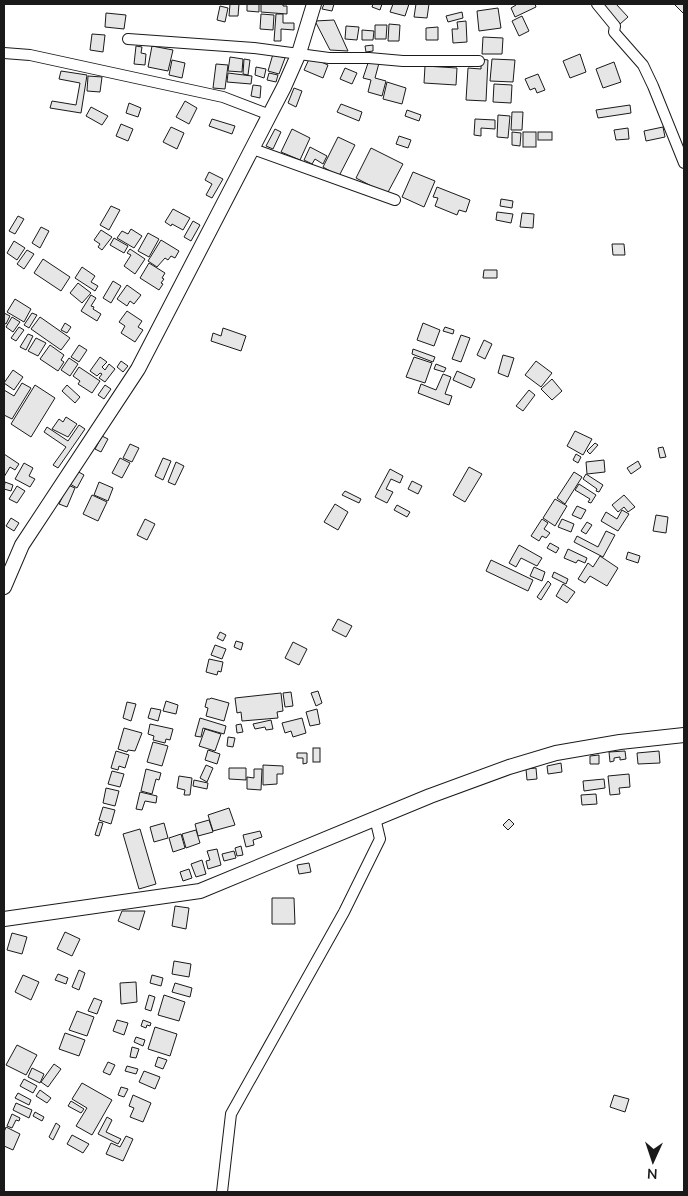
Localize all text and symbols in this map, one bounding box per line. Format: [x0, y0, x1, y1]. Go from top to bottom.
north arrow [628, 1136, 678, 1186]
text: N [647, 1164, 658, 1183]

